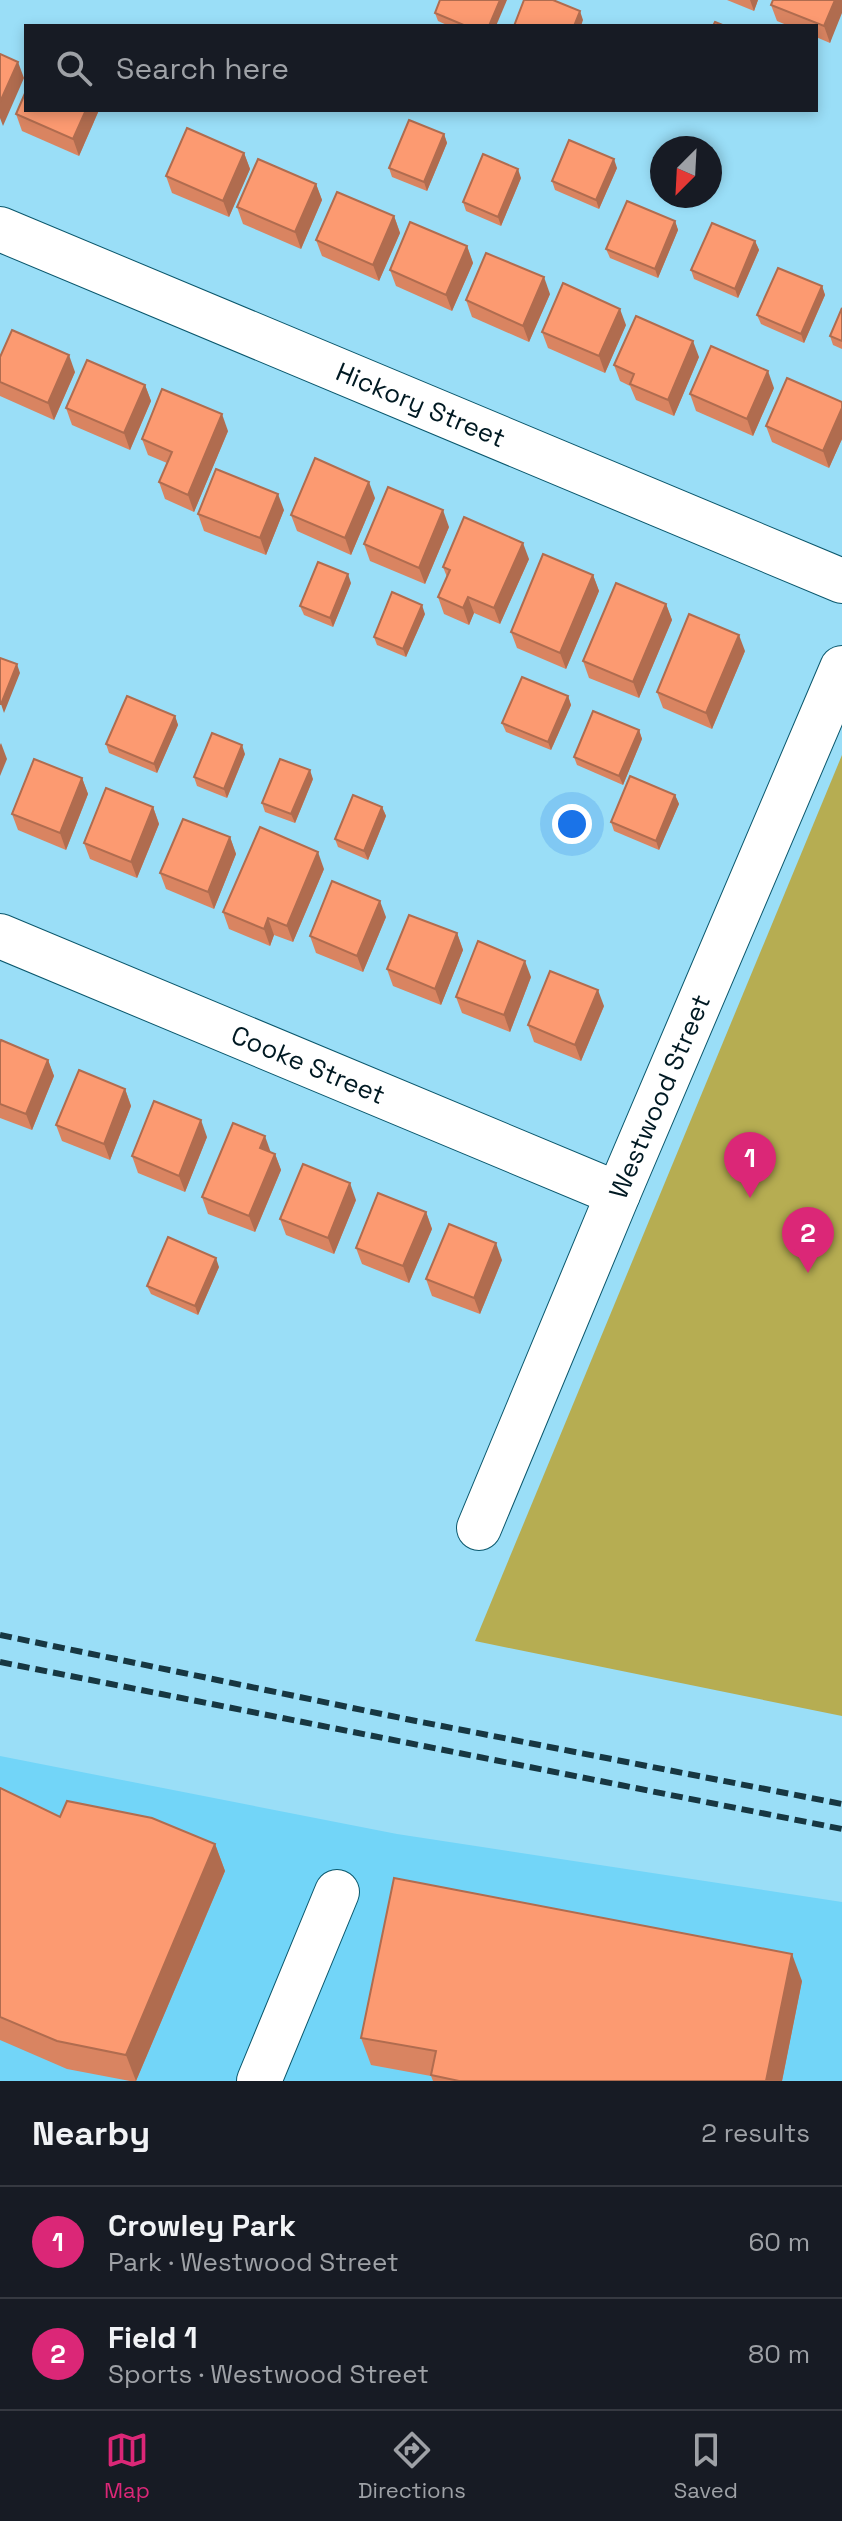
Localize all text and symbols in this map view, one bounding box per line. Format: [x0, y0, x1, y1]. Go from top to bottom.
search box [24, 24, 818, 112]
icon: search [52, 46, 96, 90]
text: Search here [116, 49, 289, 88]
north arrow [650, 136, 722, 208]
street label: Hickory Street [331, 354, 510, 455]
your location [552, 804, 592, 844]
street label: Westwood Street [601, 989, 718, 1204]
street label: Cooke Street [226, 1017, 390, 1112]
pin: 1 [724, 1132, 776, 1198]
pin: 2 [782, 1207, 834, 1273]
text: Nearby [32, 2112, 150, 2155]
text: 2 results [701, 2116, 810, 2150]
text: Crowley Park [108, 2206, 296, 2245]
text: 1 [52, 2225, 64, 2259]
text: 60 m [748, 2225, 810, 2259]
text: Park · Westwood Street [108, 2245, 399, 2279]
text: Field 1 [108, 2318, 198, 2357]
text: 2 [50, 2337, 66, 2371]
text: 80 m [748, 2337, 810, 2371]
text: Sports · Westwood Street [108, 2357, 429, 2391]
tab: Map [104, 2428, 150, 2504]
tab: Directions [358, 2428, 466, 2504]
tab: Saved [674, 2428, 738, 2504]

